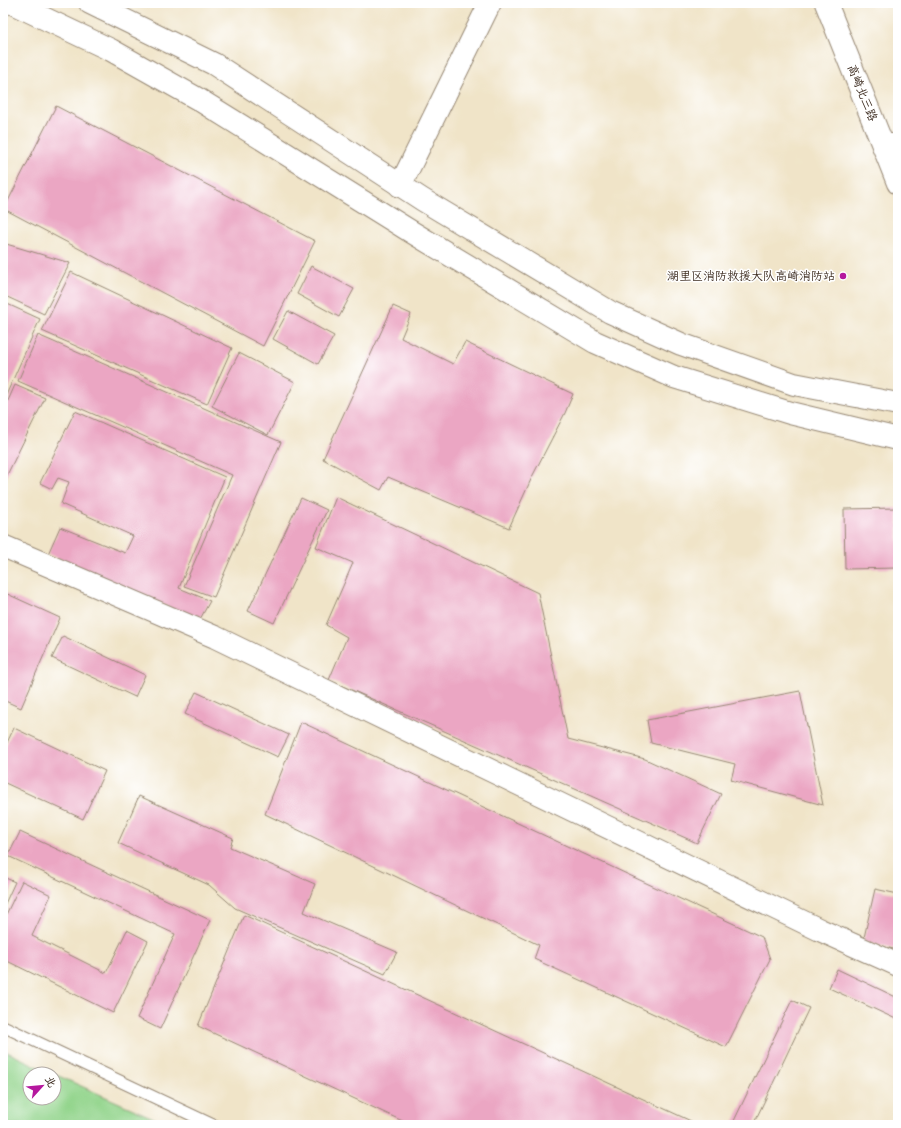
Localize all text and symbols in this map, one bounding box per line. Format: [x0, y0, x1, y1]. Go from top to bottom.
street label: 高崎北三路 [843, 62, 881, 124]
place label: 湖里区消防救援大队高崎消防站 [667, 268, 835, 285]
marker: 湖里区消防救援大队高崎消防站 [838, 271, 848, 281]
north arrow [22, 1066, 62, 1106]
text: 北 [41, 1073, 60, 1090]

